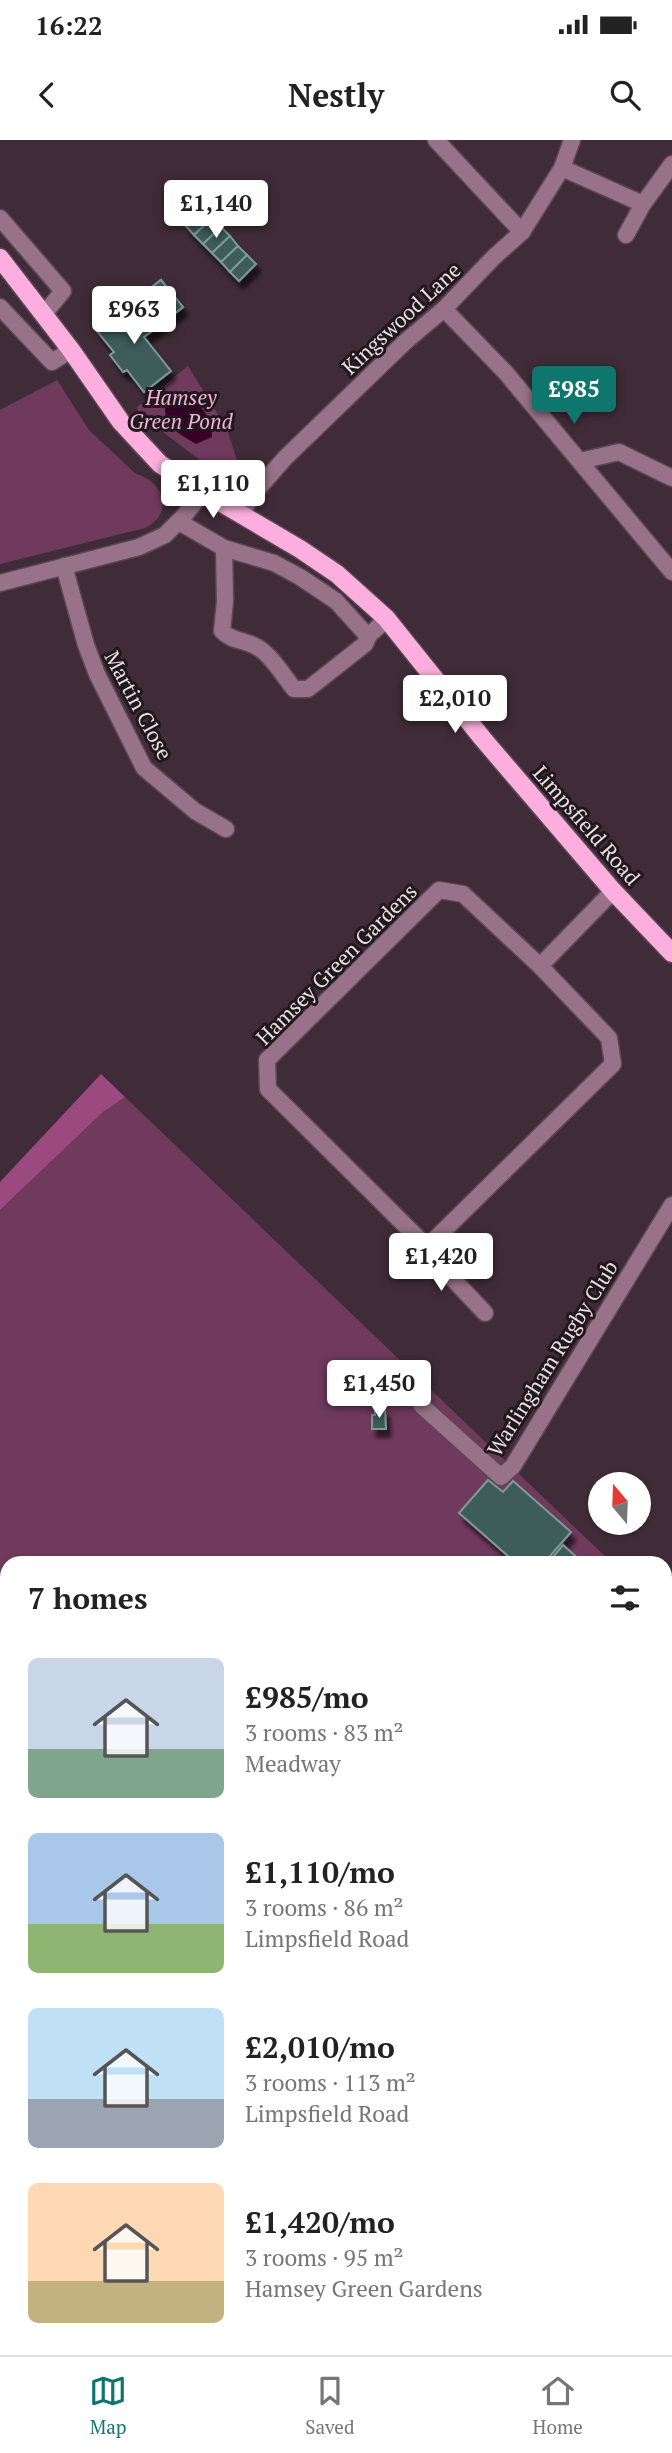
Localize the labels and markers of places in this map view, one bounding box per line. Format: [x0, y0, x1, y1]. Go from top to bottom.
pin: £1,140 [159, 181, 273, 240]
pin: £963 [93, 286, 175, 346]
pin: £985 [533, 366, 615, 426]
pin: £1,110 [156, 460, 270, 520]
pin: £2,010 [398, 676, 512, 735]
pin: £1,420 [384, 1234, 498, 1293]
pin: £1,450 [322, 1360, 436, 1420]

